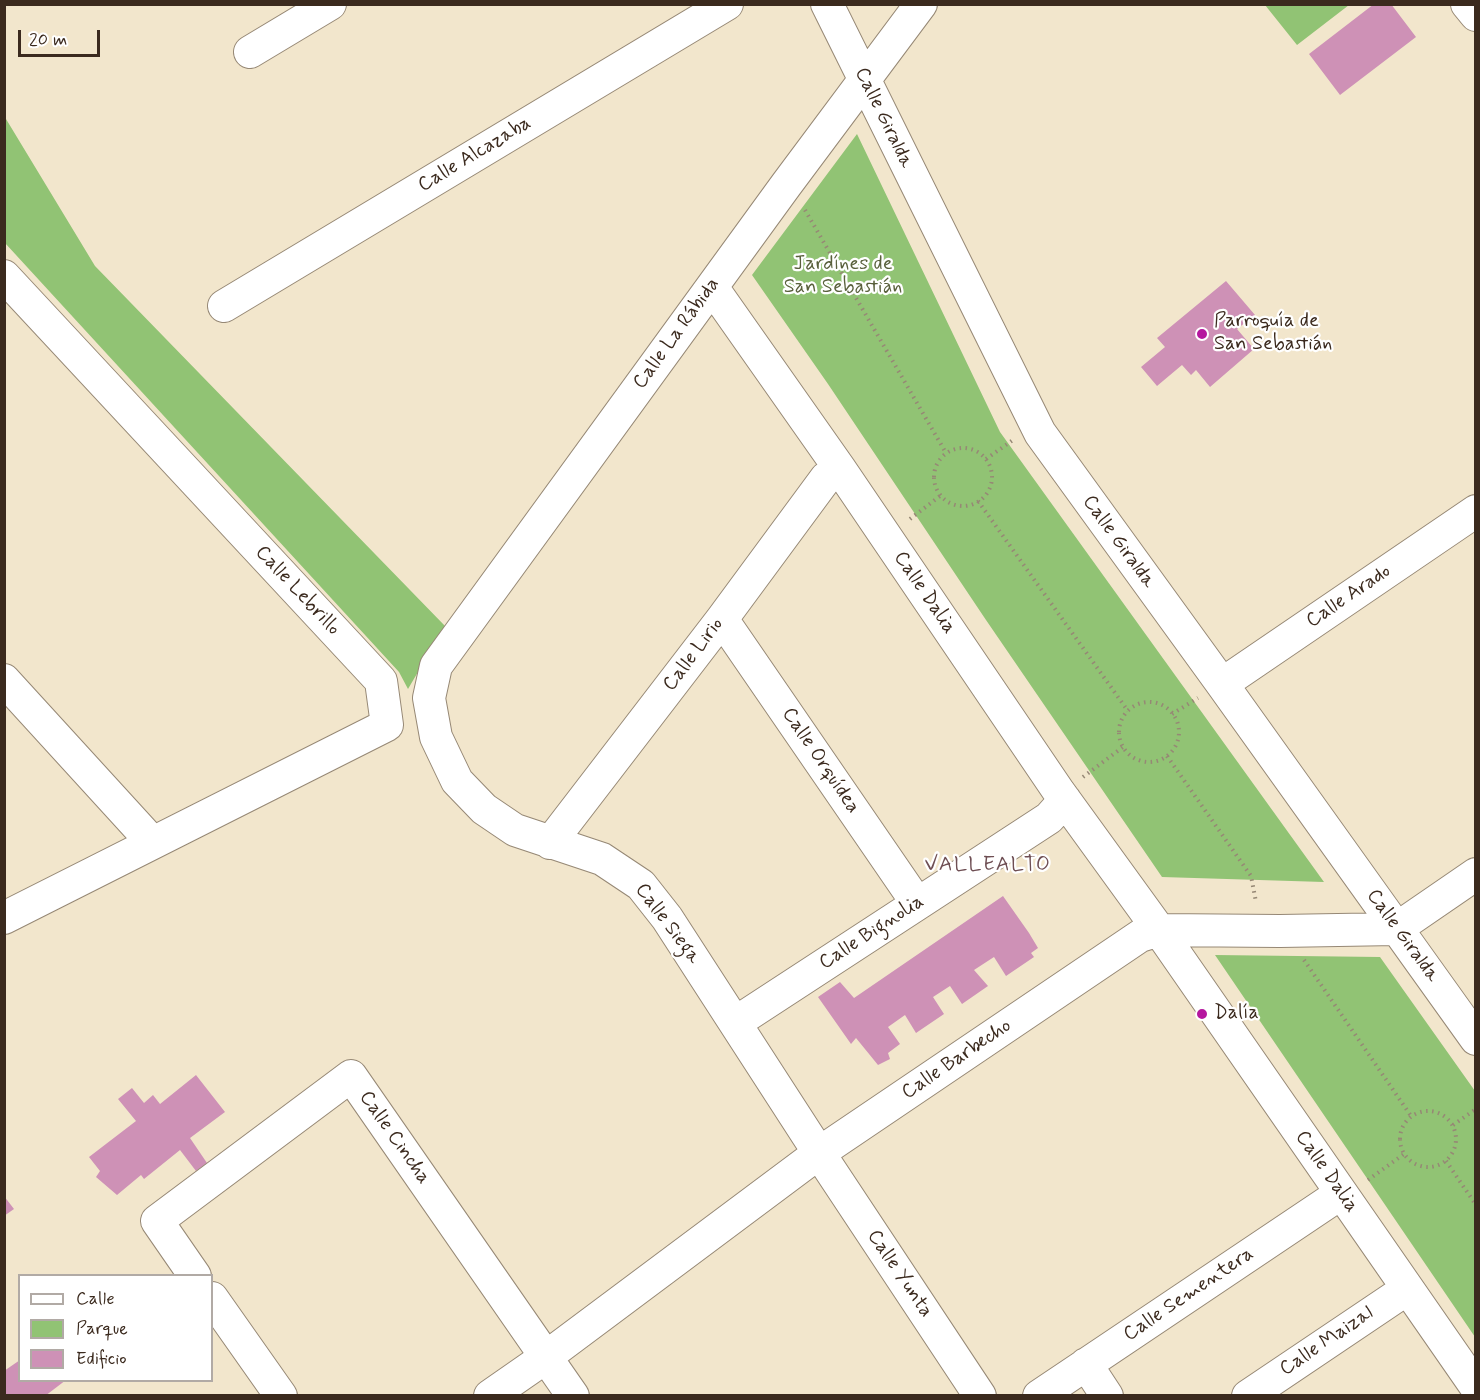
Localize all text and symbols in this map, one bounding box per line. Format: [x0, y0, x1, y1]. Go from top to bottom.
scale bar [21, 18, 104, 56]
text: 20 m [29, 28, 67, 52]
street label: Calle Giralda [848, 64, 918, 172]
street label: Calle Alcazaba [414, 112, 536, 198]
park label: Jardínes de San Sebastián [784, 253, 902, 300]
street label: Calle La Rábida [629, 274, 725, 394]
place label: Parroquía de San Sebastián [1214, 310, 1332, 357]
marker: Parroquía de San Sebastián [1195, 327, 1209, 341]
street label: Calle Giralda [1076, 491, 1160, 593]
street label: Calle Lebrillo [249, 541, 345, 641]
street label: Calle Dalia [888, 547, 960, 639]
street label: Calle Arado [1302, 560, 1396, 634]
street label: Calle Lirio [659, 613, 729, 697]
street label: Calle Orquídea [776, 704, 864, 818]
district label: VALLEALTO [923, 853, 1053, 879]
street label: Calle Siega [629, 879, 705, 969]
street label: Calle Giralda [1360, 885, 1444, 987]
street label: Calle Bignolia [815, 890, 929, 976]
place label: Dalía [1214, 1002, 1259, 1026]
marker: Dalía [1195, 1007, 1209, 1021]
street label: Calle Barbecho [898, 1015, 1016, 1105]
street label: Calle Cincha [353, 1087, 435, 1189]
street label: Calle Dalia [1289, 1126, 1363, 1218]
street label: Calle Yunta [861, 1226, 937, 1322]
street label: Calle Sementera [1119, 1243, 1259, 1347]
legend [18, 1274, 213, 1382]
text: Calle [76, 1287, 115, 1311]
street label: Calle Maizal [1276, 1302, 1378, 1382]
text: Parque [76, 1317, 128, 1341]
text: Edificio [76, 1347, 127, 1371]

